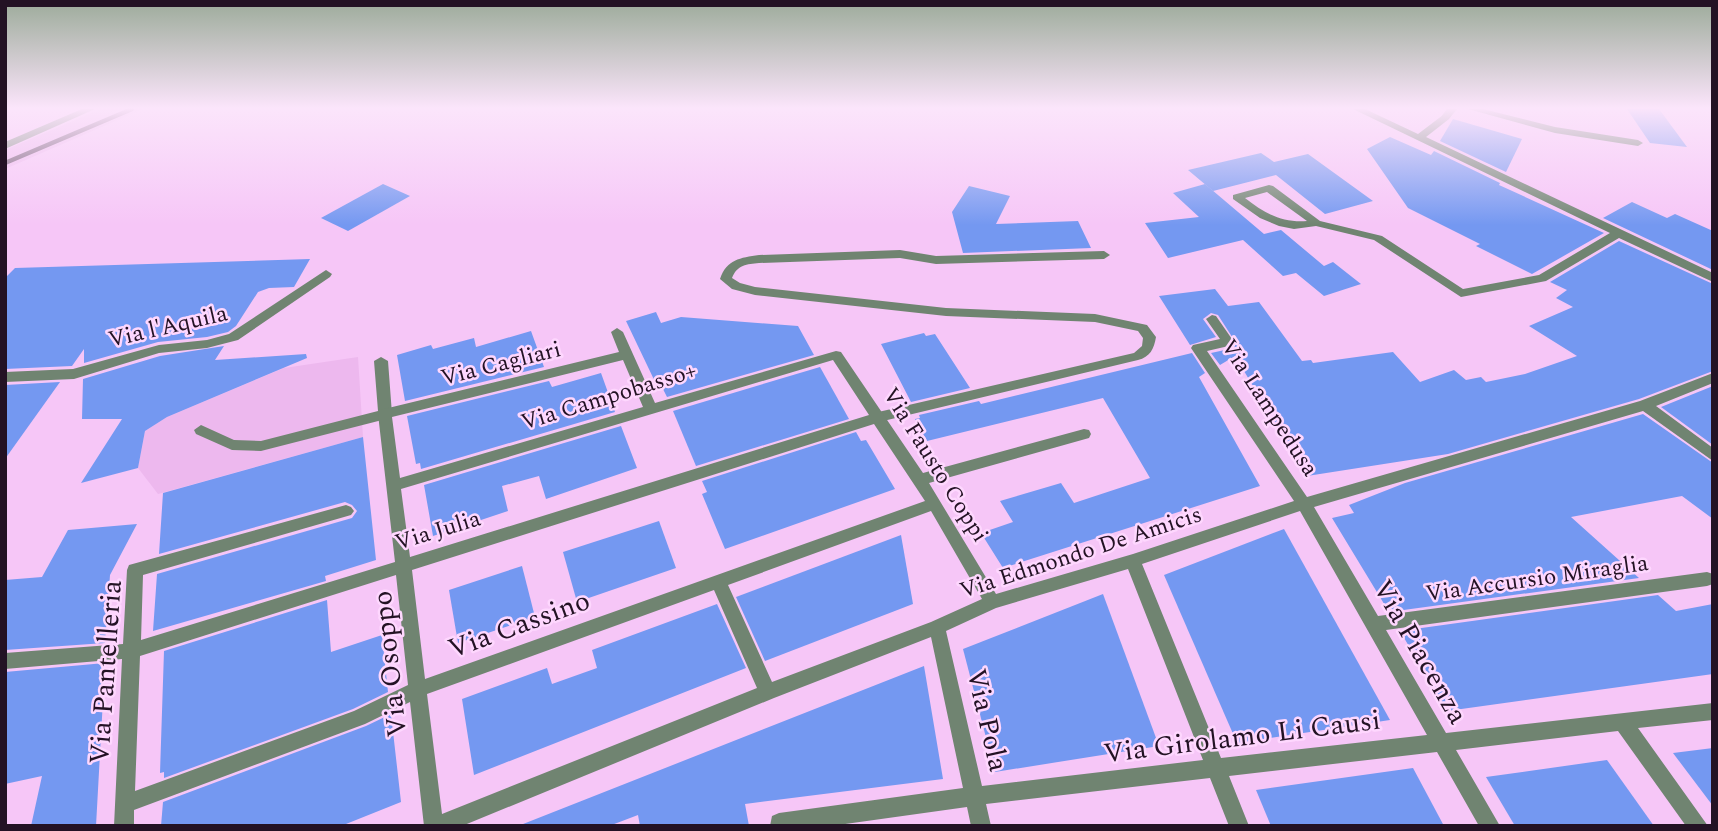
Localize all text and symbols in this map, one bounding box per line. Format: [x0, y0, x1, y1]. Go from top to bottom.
street label: Via l'Aquila [105, 296, 231, 358]
street label: Via Cagliari [437, 332, 565, 396]
street label: Via Lampedusa [1211, 332, 1327, 484]
street label: Via Campobasso+ [517, 354, 701, 440]
street label: Via Fausto Coppi [873, 380, 997, 550]
street label: Via Edmondo De Amicis [955, 497, 1207, 609]
street label: Via Julia [391, 501, 485, 561]
street label: Via Accursio Miraglia [1423, 546, 1651, 612]
street label: Via Piacenza [1361, 572, 1479, 733]
street label: Via Pantelleria [78, 578, 134, 766]
street label: Via Cassino [442, 579, 596, 671]
street label: Via Osoppo [361, 589, 419, 739]
street label: Via Pola [954, 664, 1020, 776]
street label: Via Girolamo Li Causi [1101, 699, 1383, 775]

